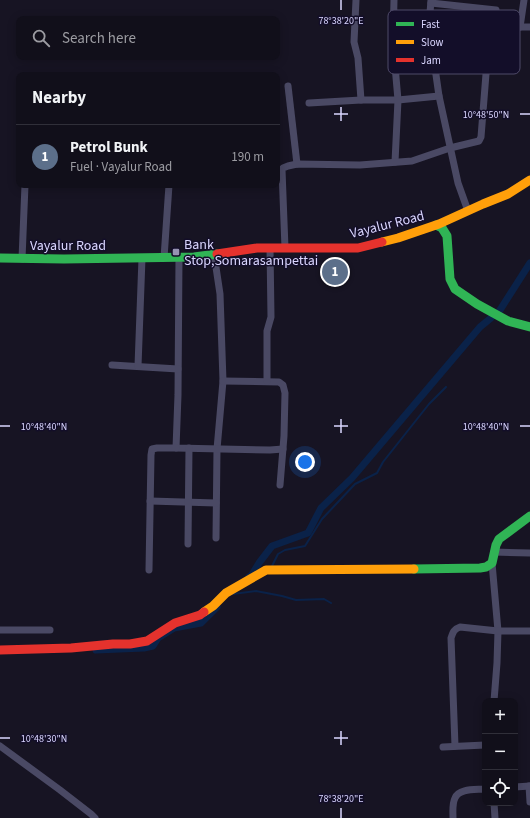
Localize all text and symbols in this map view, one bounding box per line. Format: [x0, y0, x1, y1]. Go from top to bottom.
legend [388, 10, 520, 74]
text: 78°38'20"E [318, 14, 364, 28]
search box [16, 16, 280, 60]
text: Fast [421, 17, 440, 32]
icon: search [30, 27, 52, 49]
text: Search here [62, 28, 136, 49]
text: Slow [421, 35, 444, 50]
text: Jam [421, 53, 441, 68]
text: Nearby [32, 86, 86, 110]
text: 10°48'50"N [463, 108, 509, 122]
text: Petrol Bunk [70, 137, 148, 158]
text: 1 [42, 148, 48, 166]
text: 190 m [231, 148, 264, 166]
text: Fuel · Vayalur Road [70, 158, 172, 176]
street label: Vayalur Road [348, 206, 427, 244]
place label: Bank Stop,Somarasampettai [184, 235, 318, 271]
street label: Vayalur Road [30, 236, 106, 256]
marker: Bank Stop,Somarasampettai [171, 247, 181, 257]
pin: 1 [322, 257, 348, 287]
text: 10°48'40"N [21, 420, 67, 434]
text: 10°48'40"N [463, 420, 509, 434]
your location [295, 452, 315, 472]
map controls [482, 698, 518, 806]
button: + [482, 698, 518, 734]
text: 10°48'30"N [21, 732, 67, 746]
button: − [482, 734, 518, 770]
button: locate [482, 770, 518, 806]
text: 78°38'20"E [318, 792, 364, 806]

